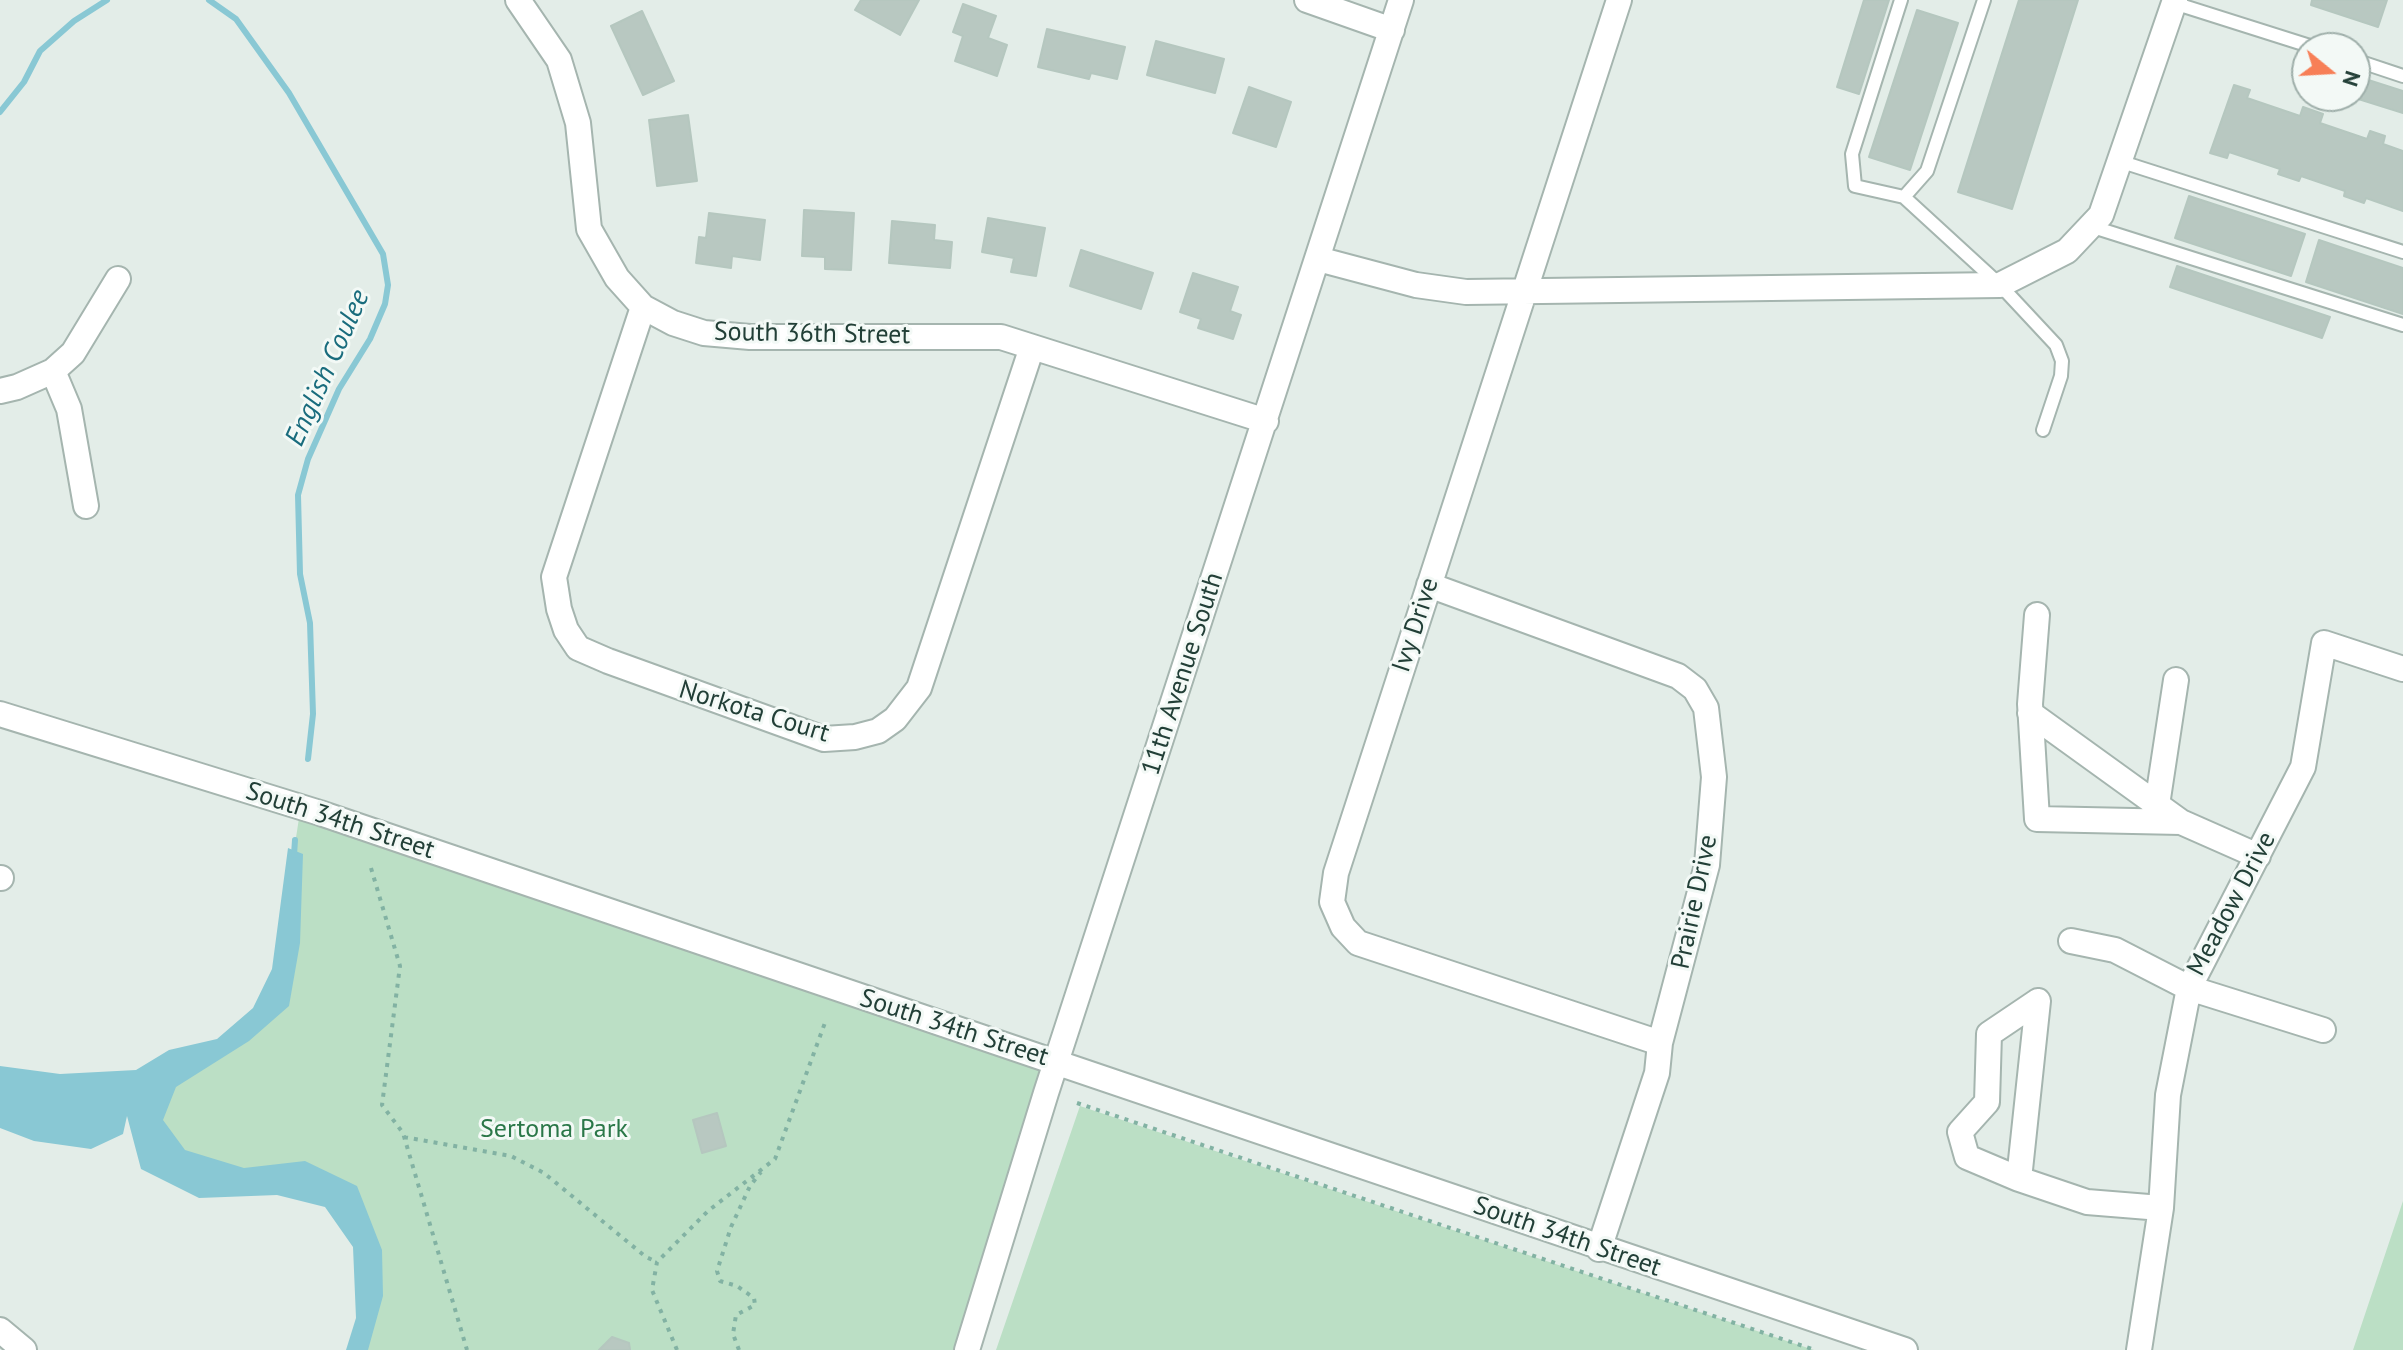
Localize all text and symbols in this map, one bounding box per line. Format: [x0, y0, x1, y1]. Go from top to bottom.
north arrow [2291, 32, 2371, 112]
text: N [2336, 68, 2367, 90]
water label: English Coulee [279, 285, 377, 451]
street label: South 36th Street [714, 317, 910, 351]
street label: 11th Avenue South [1136, 569, 1230, 779]
street label: Ivy Drive [1386, 574, 1446, 676]
street label: Norkota Court [675, 674, 833, 750]
street label: South 34th Street [242, 776, 438, 866]
street label: Meadow Drive [2181, 827, 2283, 981]
street label: Prairie Drive [1666, 832, 1724, 972]
street label: South 34th Street [856, 983, 1052, 1073]
park label: Sertoma Park [480, 1114, 628, 1146]
street label: South 34th Street [1469, 1190, 1665, 1284]

